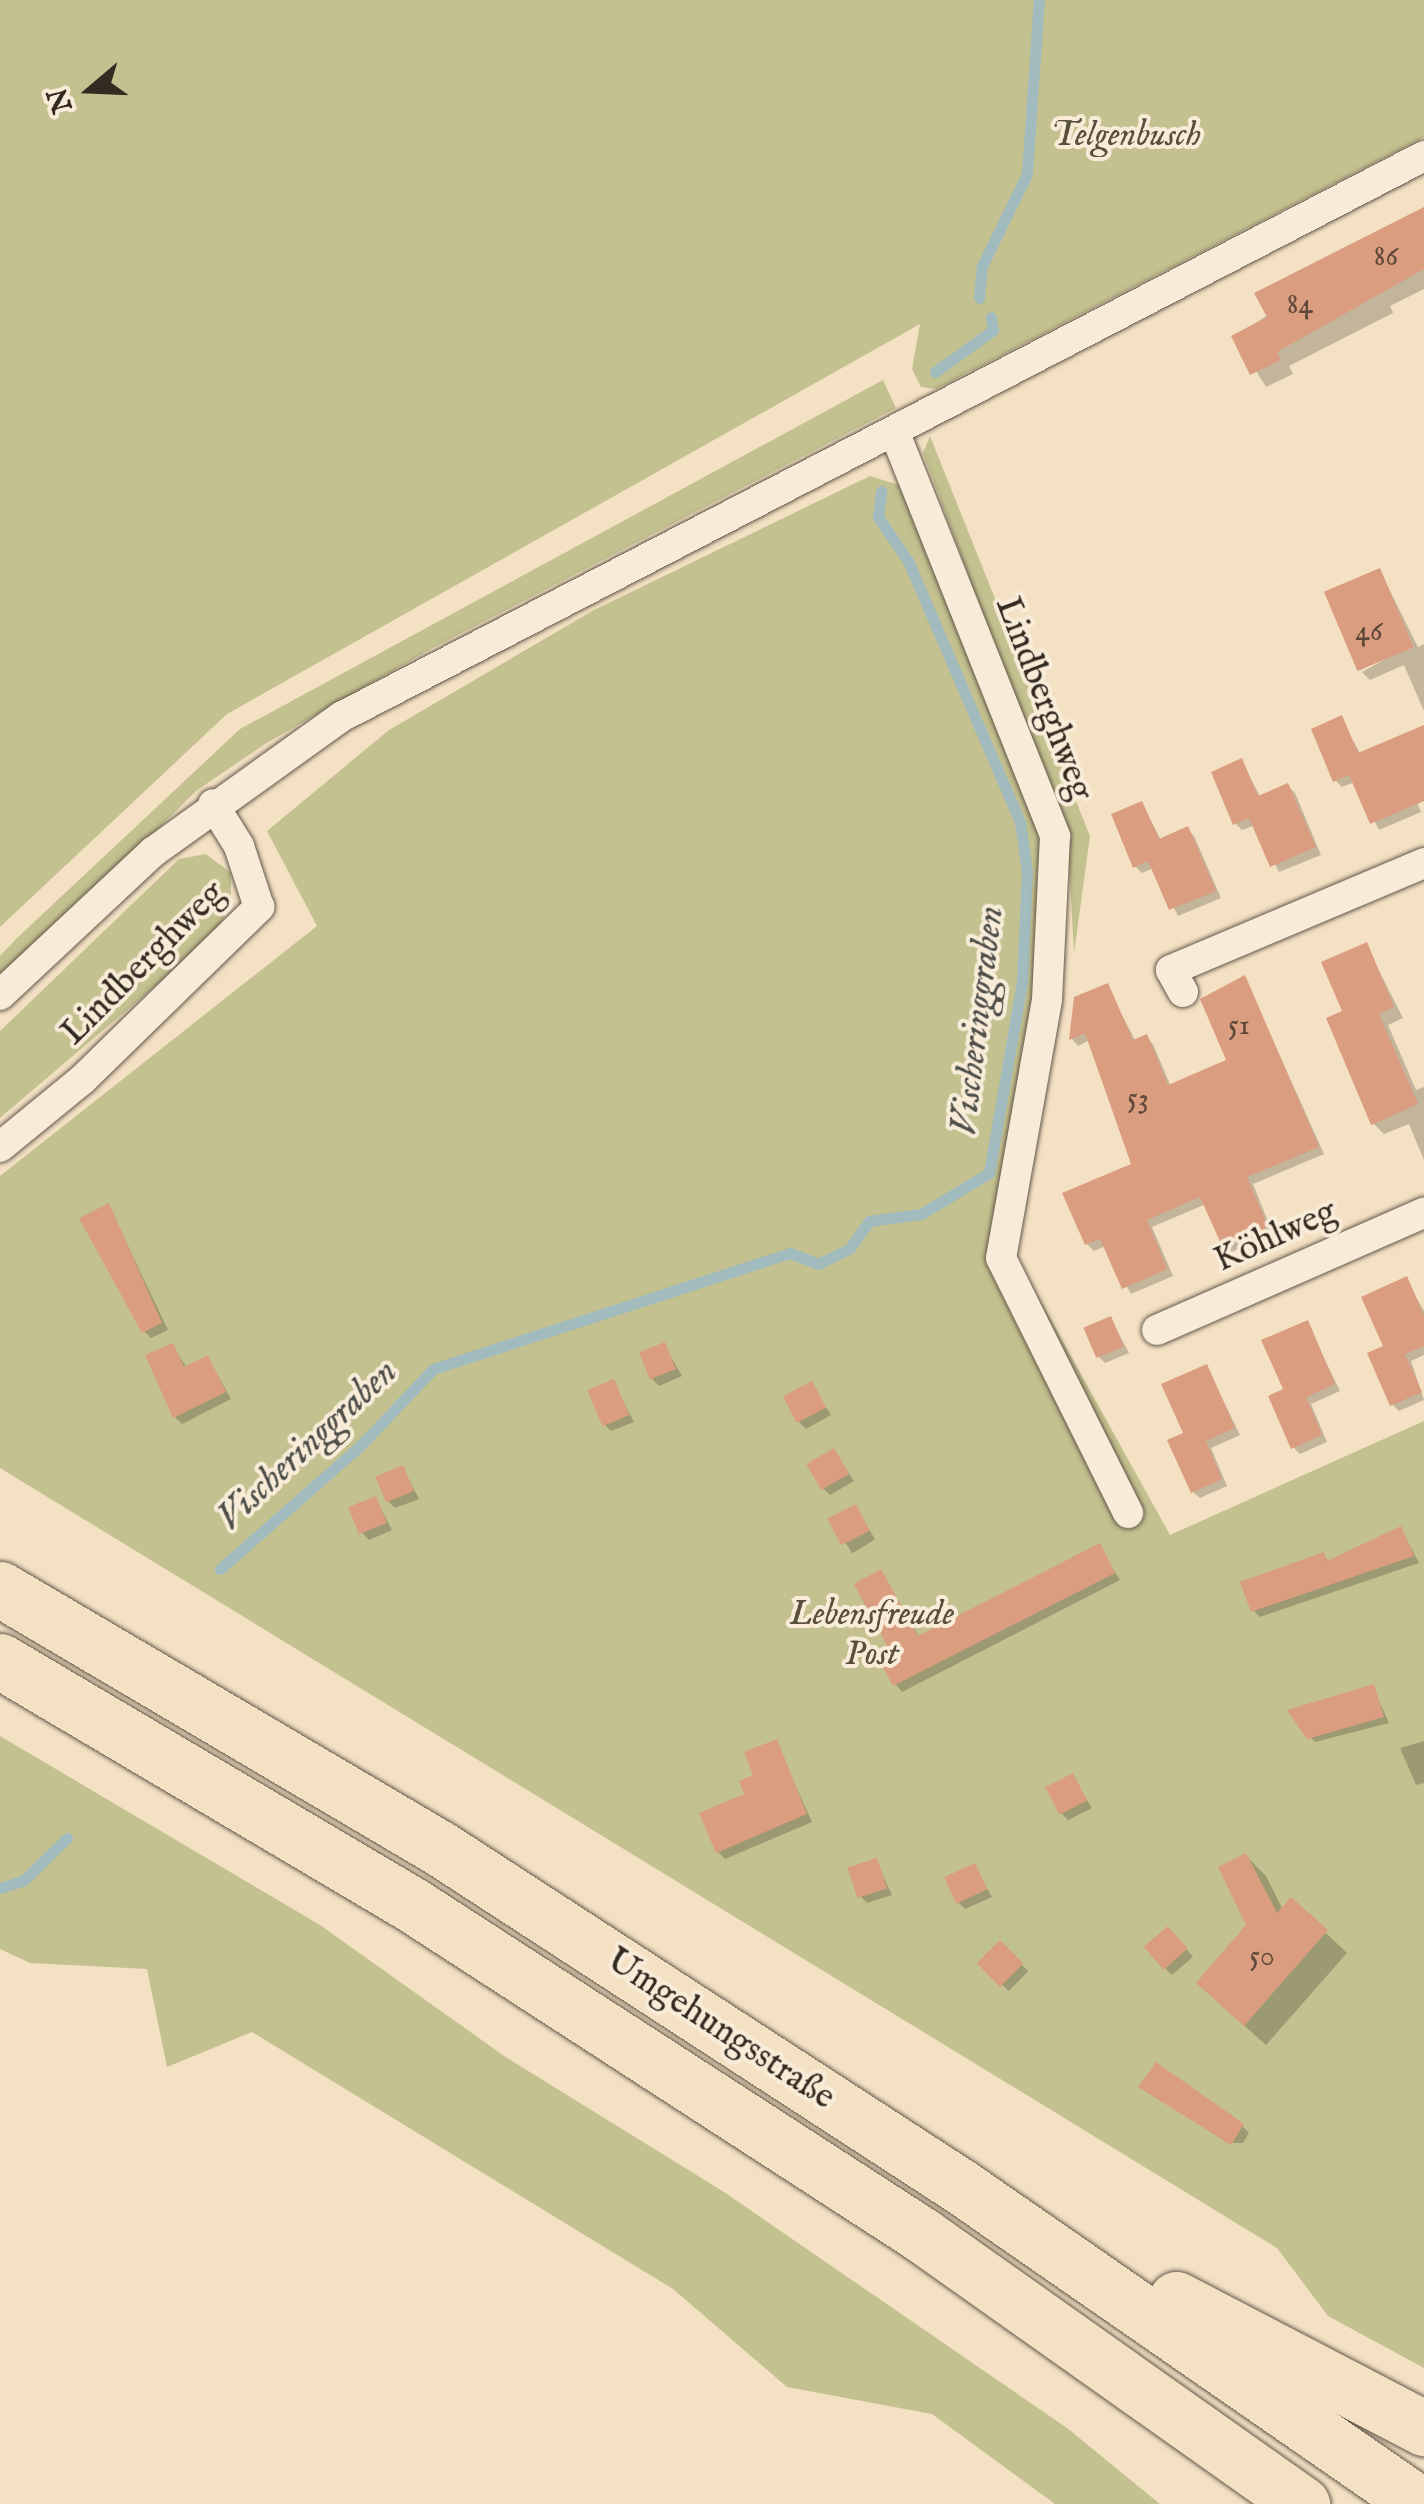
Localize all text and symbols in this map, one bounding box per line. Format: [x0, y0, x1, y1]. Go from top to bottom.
north arrow [40, 40, 140, 140]
text: N [41, 83, 82, 117]
park label: Telgenbusch [1051, 115, 1201, 157]
house number: 86 [1374, 239, 1398, 275]
house number: 84 [1287, 287, 1313, 323]
street label: Lindberghweg [985, 592, 1101, 806]
house number: 46 [1355, 614, 1383, 650]
street label: Lindberghweg [53, 873, 235, 1055]
water label: Vischeringgraben [942, 903, 1016, 1139]
house number: 51 [1228, 1008, 1250, 1044]
house number: 53 [1127, 1081, 1149, 1117]
street label: Köhlweg [1208, 1192, 1344, 1282]
water label: Vischeringgraben [208, 1350, 408, 1542]
park label: Lebensfreude Post [790, 1594, 954, 1676]
house number: 50 [1249, 1939, 1275, 1975]
street label: Umgehungsstraße [598, 1941, 842, 2119]

